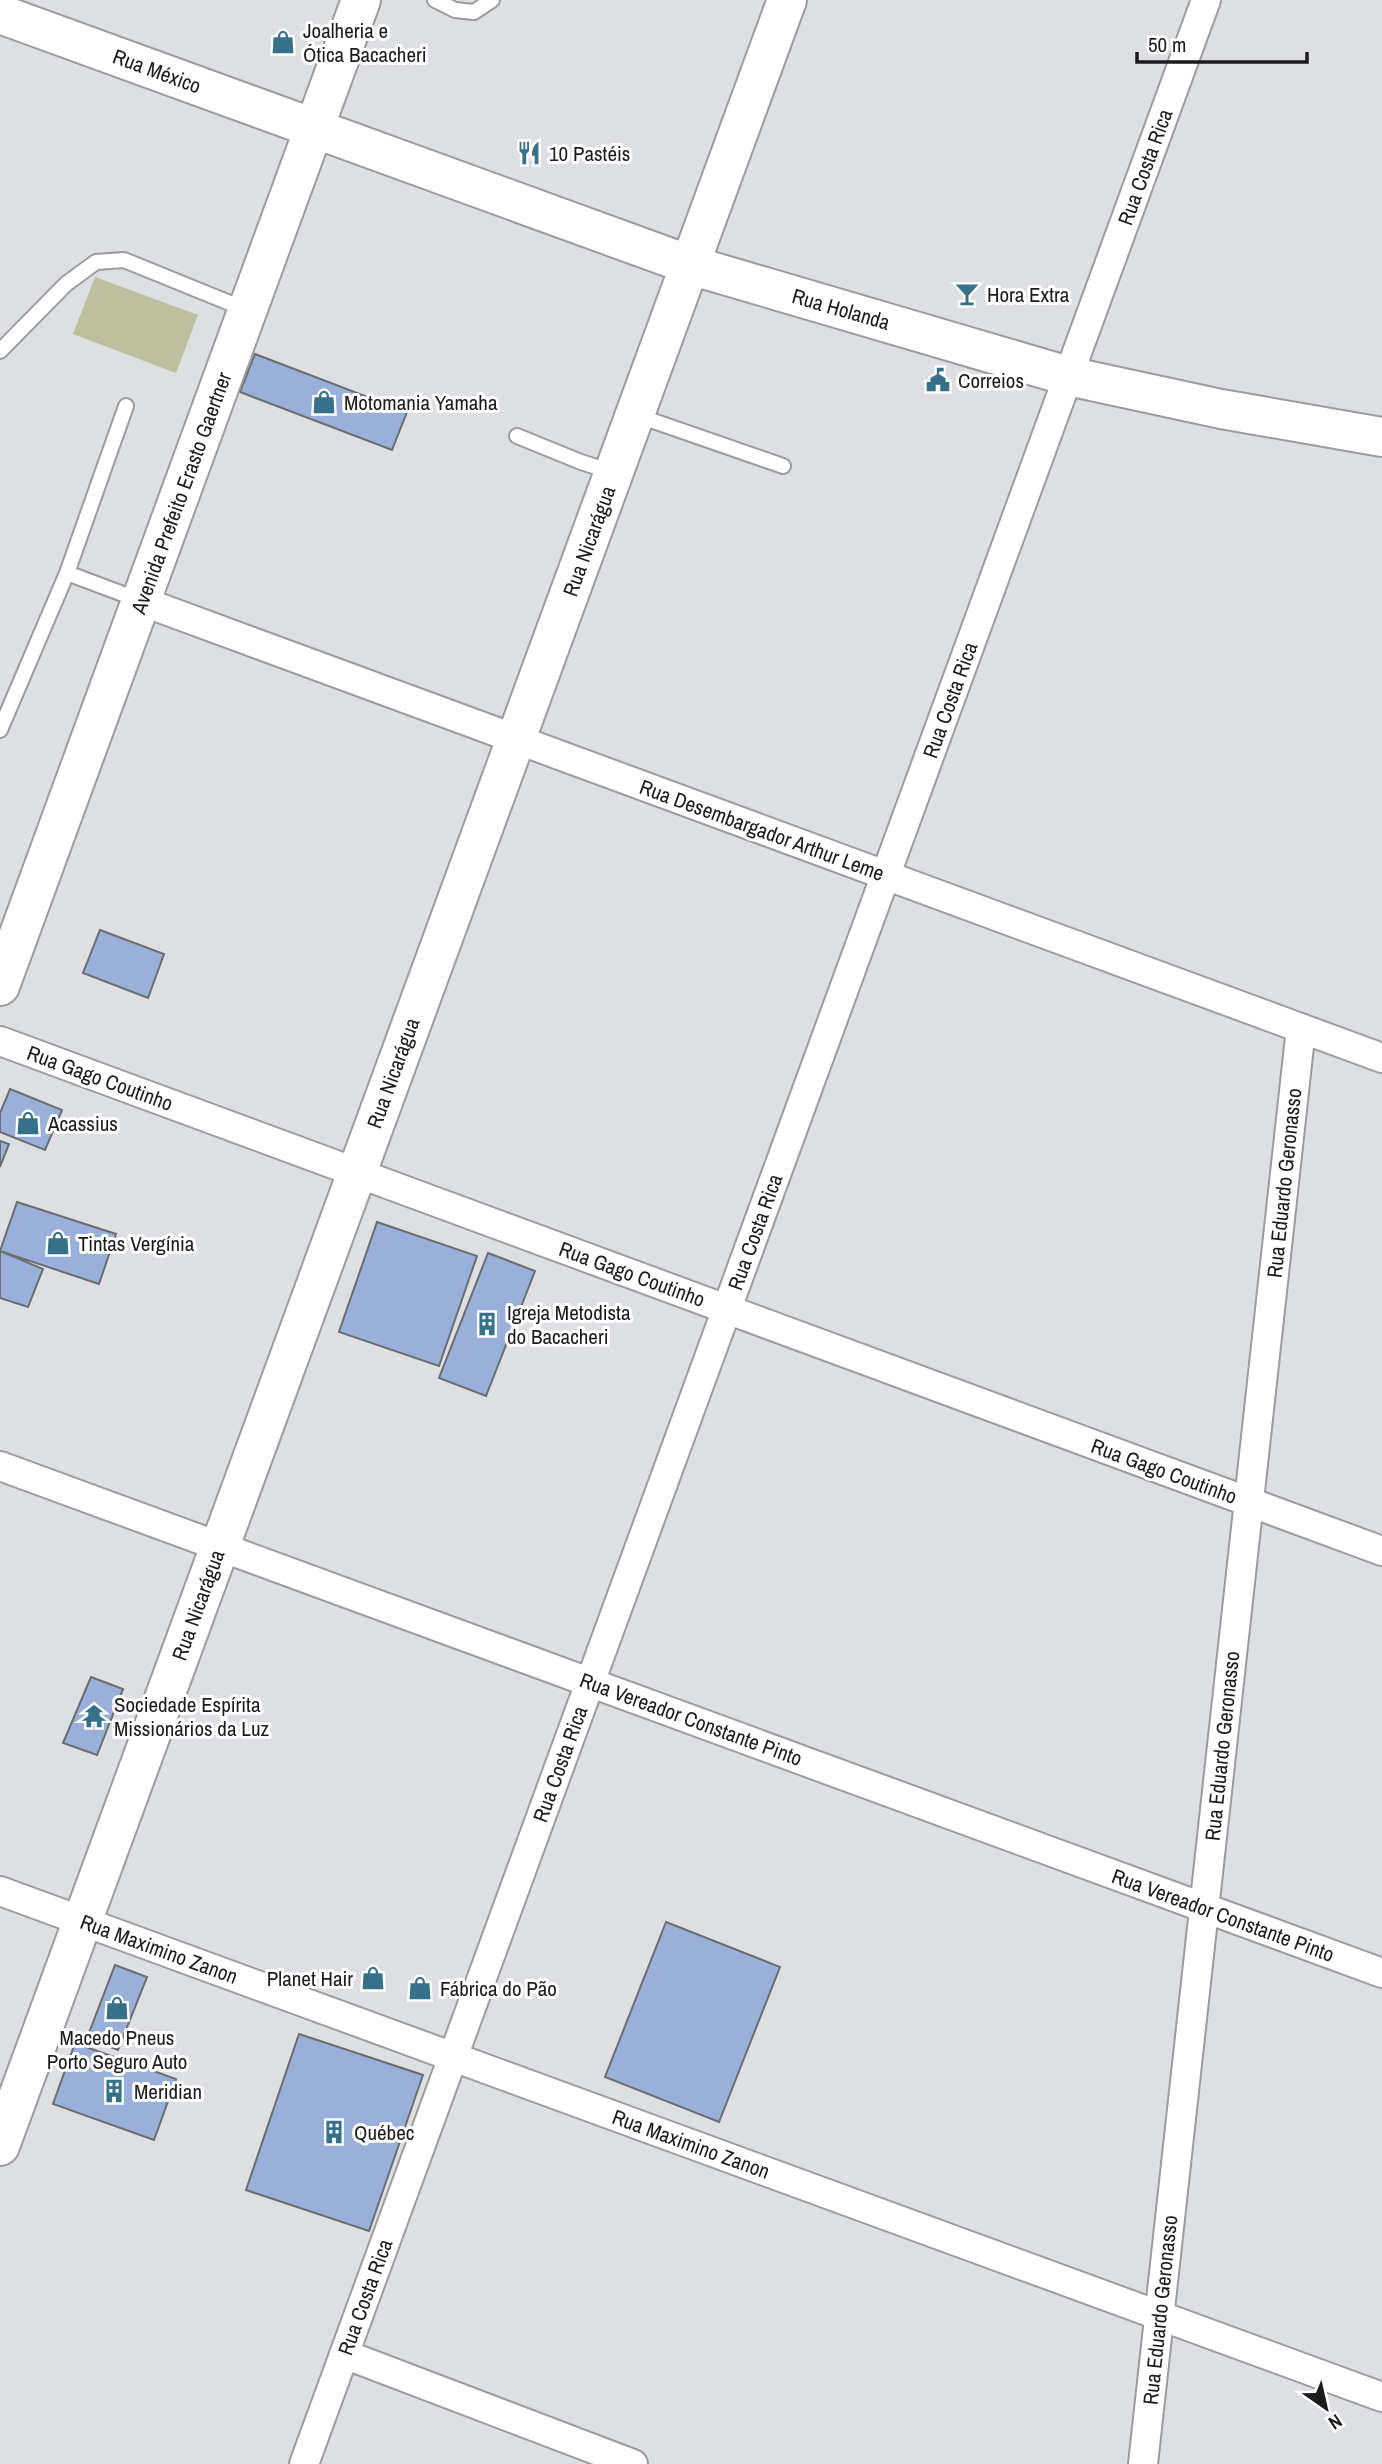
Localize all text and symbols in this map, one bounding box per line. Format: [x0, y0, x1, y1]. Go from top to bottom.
place label: Joalheria e Ótica Bacacheri [303, 16, 426, 69]
scale bar [1137, 21, 1307, 65]
shop icon: Joalheria e Ótica Bacacheri [269, 28, 297, 56]
text: 50 m [1148, 30, 1186, 59]
street label: Rua México [109, 42, 205, 100]
street label: Rua Costa Rica [1111, 105, 1180, 229]
restaurant icon: 10 Pastéis [515, 139, 543, 167]
place label: 10 Pastéis [549, 139, 630, 168]
bar icon: Hora Extra [953, 280, 981, 308]
place label: Hora Extra [987, 280, 1070, 309]
street label: Rua Holanda [789, 281, 894, 337]
public building icon: Correios [924, 366, 952, 394]
place label: Correios [958, 366, 1024, 395]
street label: Avenida Prefeito Erasto Gaertner [123, 368, 238, 619]
shop icon: Motomania Yamaha [310, 388, 338, 416]
place label: Motomania Yamaha [344, 388, 498, 417]
street label: Rua Nicarágua [556, 481, 623, 600]
street label: Rua Costa Rica [916, 638, 985, 762]
street label: Rua Desembargador Arthur Leme [636, 772, 888, 888]
street label: Rua Nicarágua [360, 1013, 427, 1132]
street label: Rua Gago Coutinho [23, 1038, 177, 1118]
street label: Rua Eduardo Geronasso [1260, 1087, 1308, 1279]
shop icon: Acassius [14, 1109, 42, 1137]
place label: Acassius [47, 1109, 118, 1138]
street label: Rua Costa Rica [721, 1170, 790, 1294]
shop icon: Tintas Vergínia [44, 1229, 72, 1257]
place label: Tintas Vergínia [78, 1229, 195, 1258]
street label: Rua Gago Coutinho [555, 1234, 709, 1314]
place label: Igreja Metodista do Bacacheri [507, 1298, 631, 1351]
building icon: Igreja Metodista do Bacacheri [473, 1310, 501, 1338]
street label: Rua Gago Coutinho [1087, 1431, 1241, 1511]
street label: Rua Nicarágua [165, 1545, 232, 1664]
street label: Rua Eduardo Geronasso [1198, 1650, 1246, 1842]
street label: Rua Vereador Constante Pinto [576, 1665, 806, 1773]
place label: Sociedade Espírita Missionários da Luz [114, 1690, 269, 1743]
temple icon: Sociedade Espírita Missionários da Luz [80, 1702, 108, 1730]
street label: Rua Costa Rica [526, 1702, 595, 1826]
street label: Rua Vereador Constante Pinto [1108, 1861, 1338, 1969]
street label: Rua Maximino Zanon [76, 1907, 242, 1991]
place label: Planet Hair [267, 1964, 353, 1993]
shop icon: Planet Hair [359, 1964, 387, 1992]
shop icon: Fábrica do Pão [406, 1974, 434, 2002]
place label: Fábrica do Pão [440, 1974, 557, 2003]
shop icon: Macedo Pneus Porto Seguro Auto [103, 1994, 131, 2022]
place label: Macedo Pneus Porto Seguro Auto [47, 2023, 187, 2076]
building icon: Meridian [100, 2077, 128, 2105]
place label: Meridian [134, 2077, 202, 2106]
street label: Rua Maximino Zanon [608, 2102, 774, 2186]
building icon: Québec [320, 2118, 348, 2146]
place label: Québec [354, 2118, 414, 2147]
street label: Rua Eduardo Geronasso [1136, 2214, 1184, 2406]
street label: Rua Costa Rica [331, 2235, 400, 2359]
north arrow [1291, 2373, 1361, 2443]
text: N [1324, 2408, 1347, 2436]

